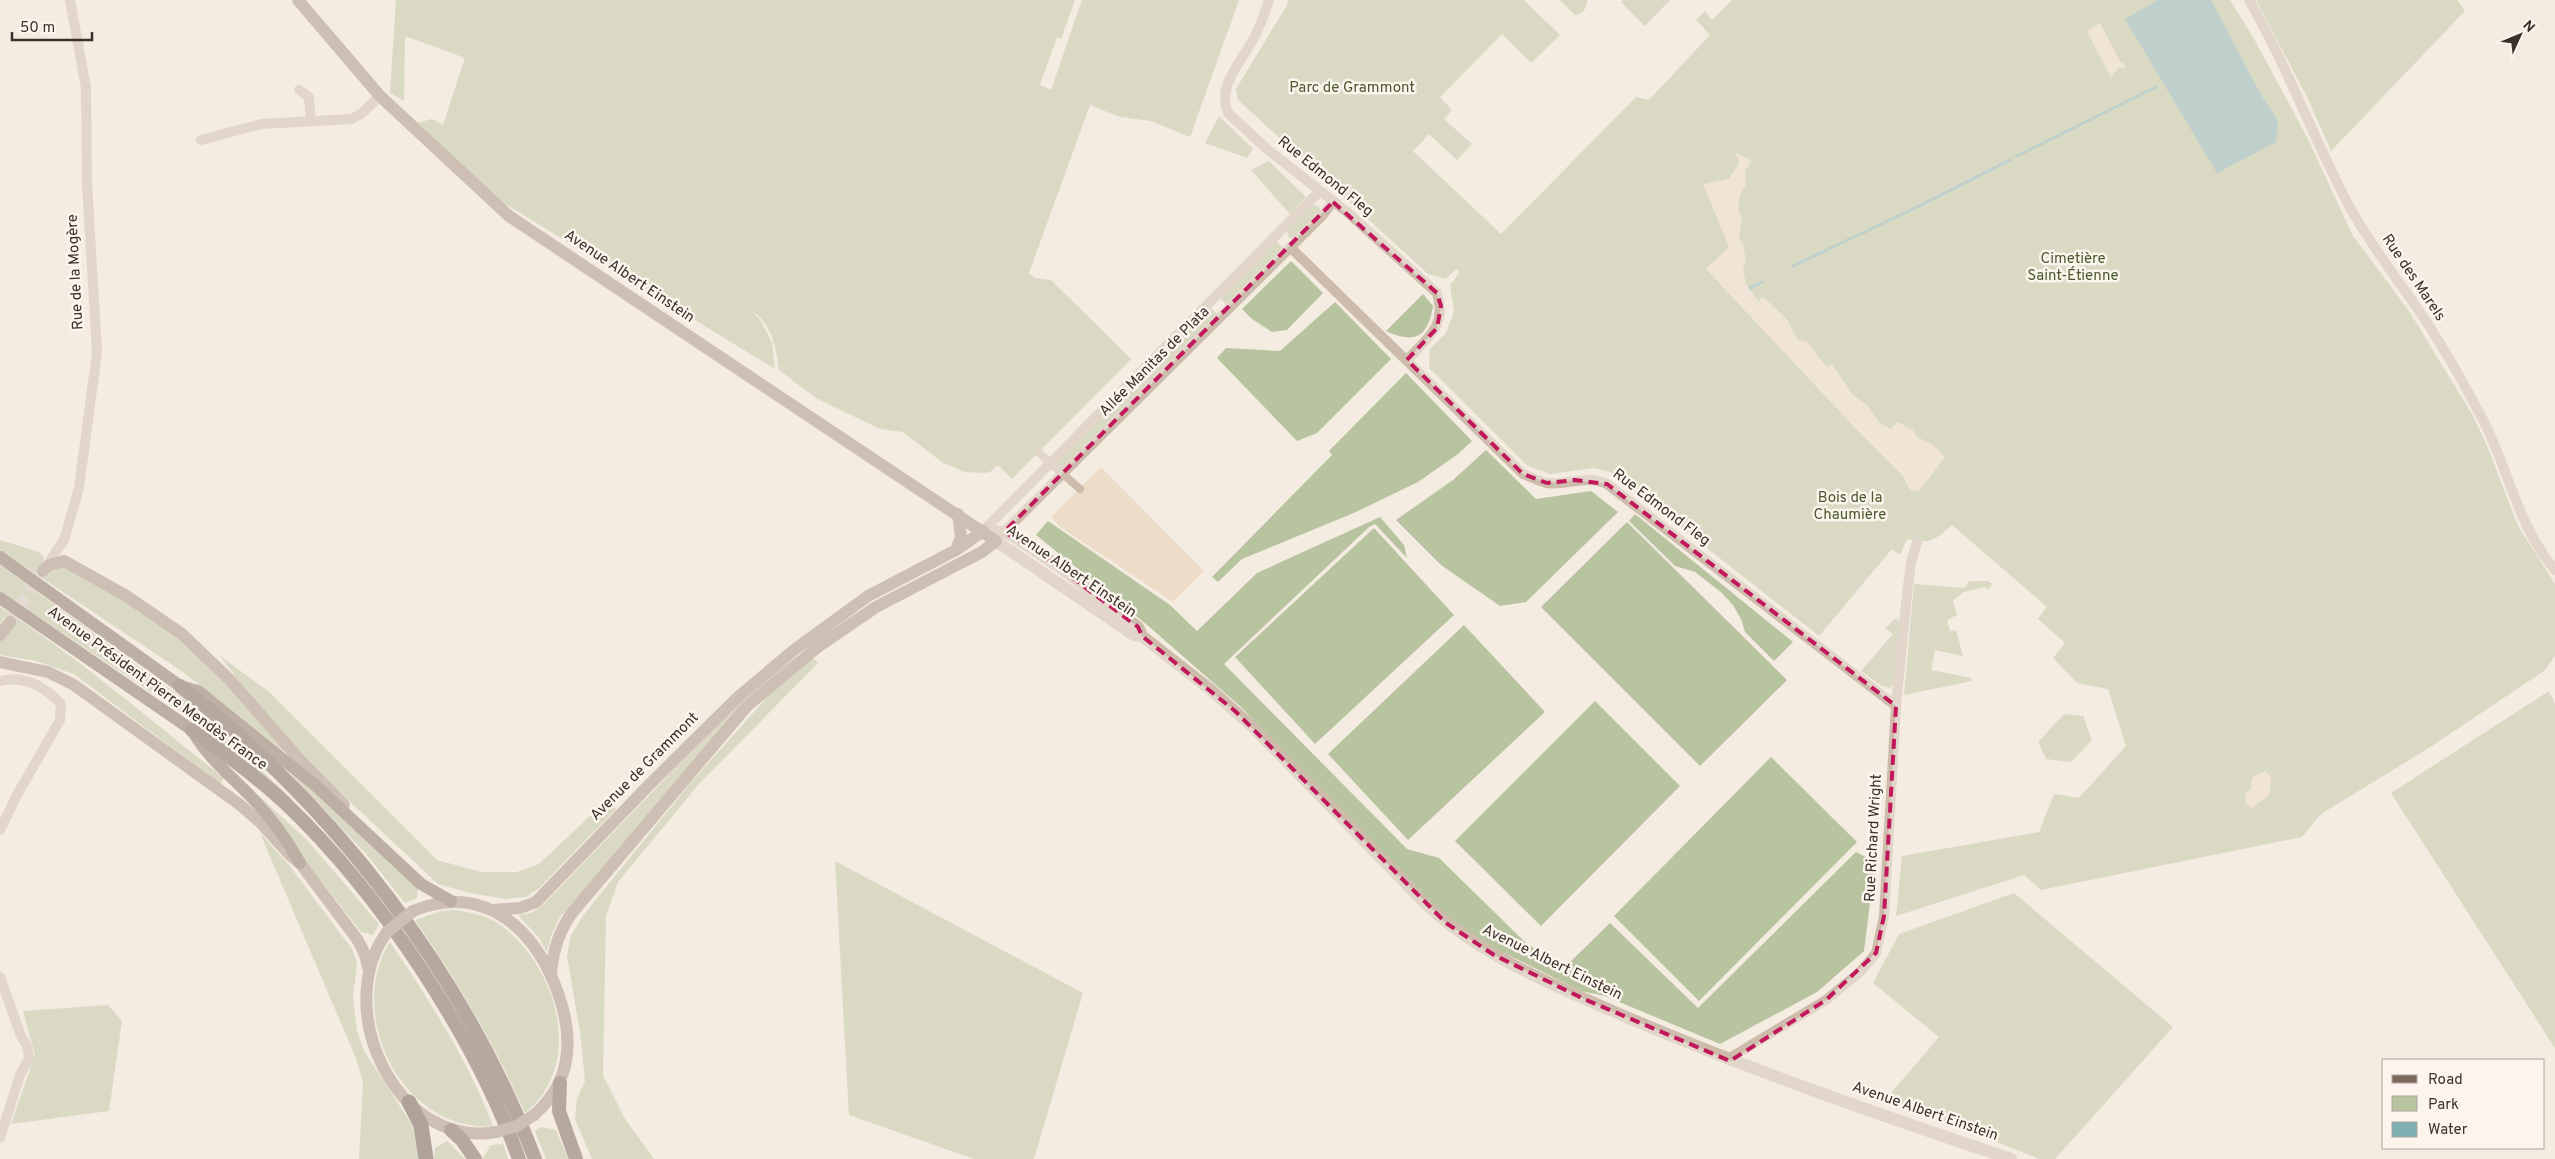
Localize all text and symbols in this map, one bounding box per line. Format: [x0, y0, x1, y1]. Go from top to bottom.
scale bar [12, 10, 92, 42]
north arrow [2495, 10, 2545, 60]
text: N [2519, 17, 2538, 37]
text: 50 m [20, 19, 55, 38]
park label: Parc de Grammont [1289, 79, 1415, 98]
street label: Rue Edmond Fleg [1273, 133, 1377, 221]
street label: Rue de la Mogère [63, 214, 89, 330]
street label: Avenue Albert Einstein [560, 226, 698, 328]
street label: Rue des Marels [2377, 231, 2449, 325]
park label: Cimetière Saint-Étienne [2027, 250, 2119, 286]
street label: Allée Manitas de Plata [1096, 303, 1214, 421]
street label: Rue Edmond Fleg [1608, 465, 1714, 551]
park label: Bois de la Chaumière [1814, 489, 1886, 525]
street label: Avenue Albert Einstein [1002, 521, 1140, 623]
street label: Avenue Président Pierre Mendès France [43, 603, 271, 775]
street label: Avenue de Grammont [587, 709, 703, 825]
street label: Rue Richard Wright [1861, 773, 1887, 903]
street label: Avenue Albert Einstein [1479, 921, 1625, 1005]
legend [2382, 1059, 2545, 1149]
text: Road [2428, 1071, 2463, 1090]
street label: Avenue Albert Einstein [1849, 1078, 2001, 1146]
text: Park [2428, 1096, 2459, 1115]
text: Water [2428, 1121, 2468, 1140]

